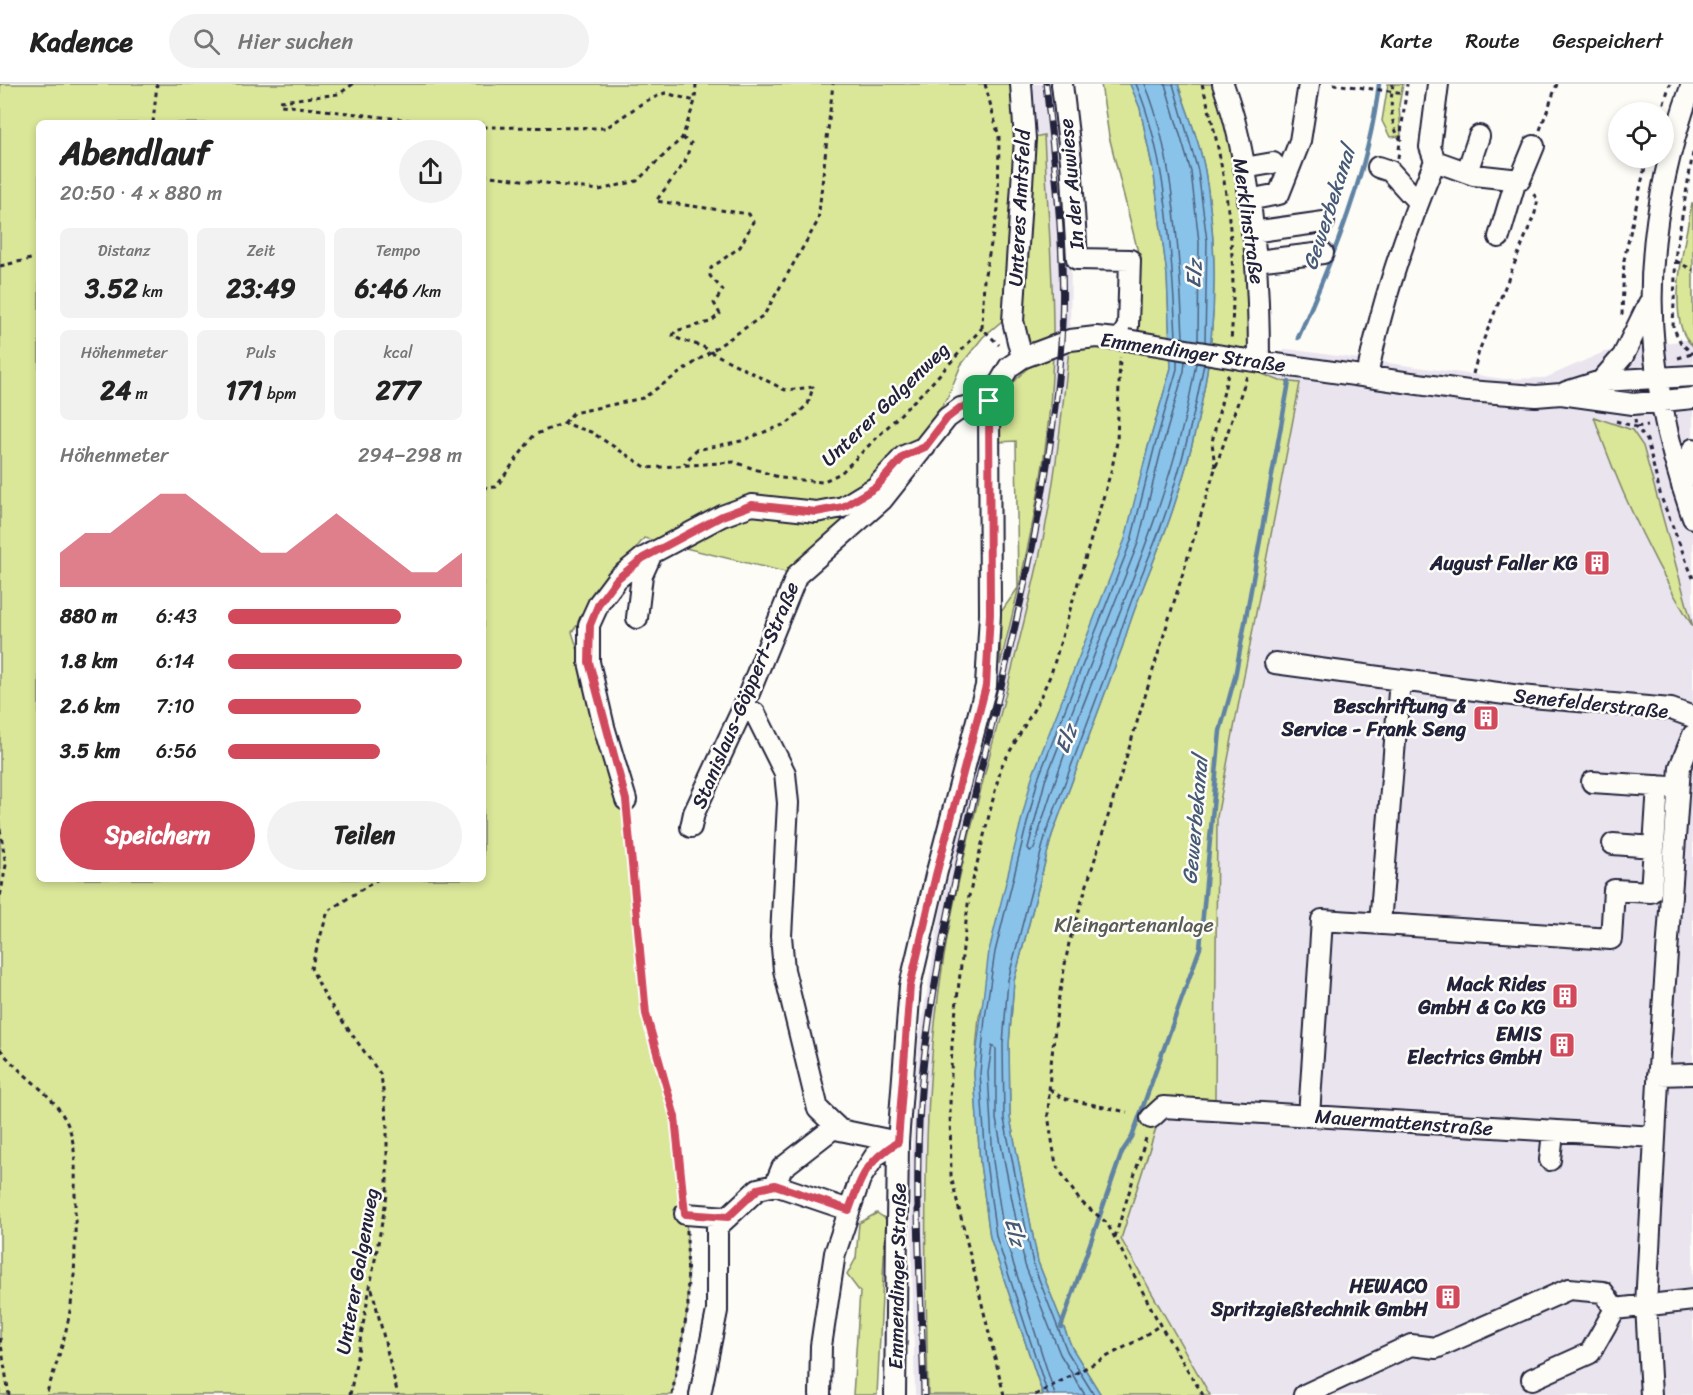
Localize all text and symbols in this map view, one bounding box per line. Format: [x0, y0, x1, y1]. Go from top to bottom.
search box [169, 14, 589, 68]
text: Kadence [30, 17, 133, 66]
text: Hier suchen [238, 22, 353, 61]
text: Karte [1381, 22, 1432, 60]
text: Route [1465, 22, 1519, 60]
text: Gespeichert [1552, 22, 1663, 60]
icon: search [190, 25, 223, 58]
map controls [1608, 102, 1674, 168]
button: locate [1608, 102, 1674, 168]
street label: In der Auwiese [1048, 117, 1095, 252]
text: Abendlauf [60, 124, 210, 182]
street label: Unteres Amtsfeld [998, 127, 1041, 287]
water label: Gewerbekanal [1291, 136, 1368, 275]
button: share [399, 140, 462, 203]
street label: Merklinstraße [1222, 156, 1275, 286]
text: 20:50 · 4 × 880 m [60, 176, 222, 211]
text: Distanz [98, 236, 150, 265]
text: Zeit [247, 236, 275, 265]
text: Tempo [376, 236, 420, 265]
water label: Elz [1174, 256, 1214, 289]
text: 3.52 [85, 265, 138, 311]
text: 23:49 [226, 265, 296, 311]
text: 6:46 [355, 265, 408, 311]
text: km [138, 277, 163, 306]
text: /km [408, 277, 441, 306]
street label: Emmendinger Straße [1098, 322, 1288, 383]
street label: Unterer Galgenweg [813, 333, 958, 475]
text: Höhenmeter [81, 338, 167, 367]
text: Puls [246, 338, 276, 367]
text: kcal [383, 338, 413, 367]
text: 24 [100, 367, 131, 413]
text: 171 [226, 367, 263, 413]
text: 277 [376, 367, 420, 413]
pin [963, 375, 1014, 426]
text: m [131, 379, 148, 408]
text: bpm [263, 379, 296, 408]
icon: arrive [972, 384, 1005, 417]
text: Höhenmeter [60, 438, 168, 473]
text: 294–298 m [358, 438, 462, 473]
place label: August Faller KG [1429, 546, 1578, 581]
building icon: August Faller KG [1582, 548, 1612, 578]
street label: Stanislaus-Göppert-Straße [682, 576, 809, 814]
text: 880 m [60, 599, 117, 634]
text: 6:43 [156, 599, 197, 634]
text: 1.8 km [60, 644, 118, 679]
text: 6:14 [156, 644, 194, 679]
street label: Senefelderstraße [1512, 678, 1670, 729]
text: 2.6 km [60, 689, 120, 724]
text: 7:10 [156, 689, 195, 724]
place label: Beschriftung & Service - Frank Seng [1280, 689, 1466, 747]
building icon: Beschriftung & Service - Frank Seng [1471, 703, 1501, 733]
water label: Elz [1043, 716, 1090, 759]
text: 3.5 km [60, 734, 120, 769]
text: 6:56 [156, 734, 197, 769]
water label: Gewerbekanal [1170, 749, 1220, 886]
button: Speichern [60, 801, 255, 870]
button: Teilen [267, 801, 462, 870]
park label: Kleingartenanlage [1054, 908, 1214, 943]
place label: Mack Rides GmbH & Co KG [1417, 967, 1547, 1025]
building icon: Mack Rides GmbH & Co KG [1550, 981, 1580, 1011]
place label: EMIS Electrics GmbH [1407, 1017, 1543, 1075]
building icon: EMIS Electrics GmbH [1547, 1030, 1577, 1060]
street label: Mauermattenstraße [1314, 1099, 1494, 1146]
street label: Emmendinger Straße [878, 1182, 917, 1370]
street label: Unterer Galgenweg [326, 1185, 389, 1357]
water label: Elz [993, 1214, 1038, 1253]
place label: HEWACO Spritzgießtechnik GmbH [1210, 1269, 1429, 1327]
building icon: HEWACO Spritzgießtechnik GmbH [1433, 1282, 1463, 1312]

